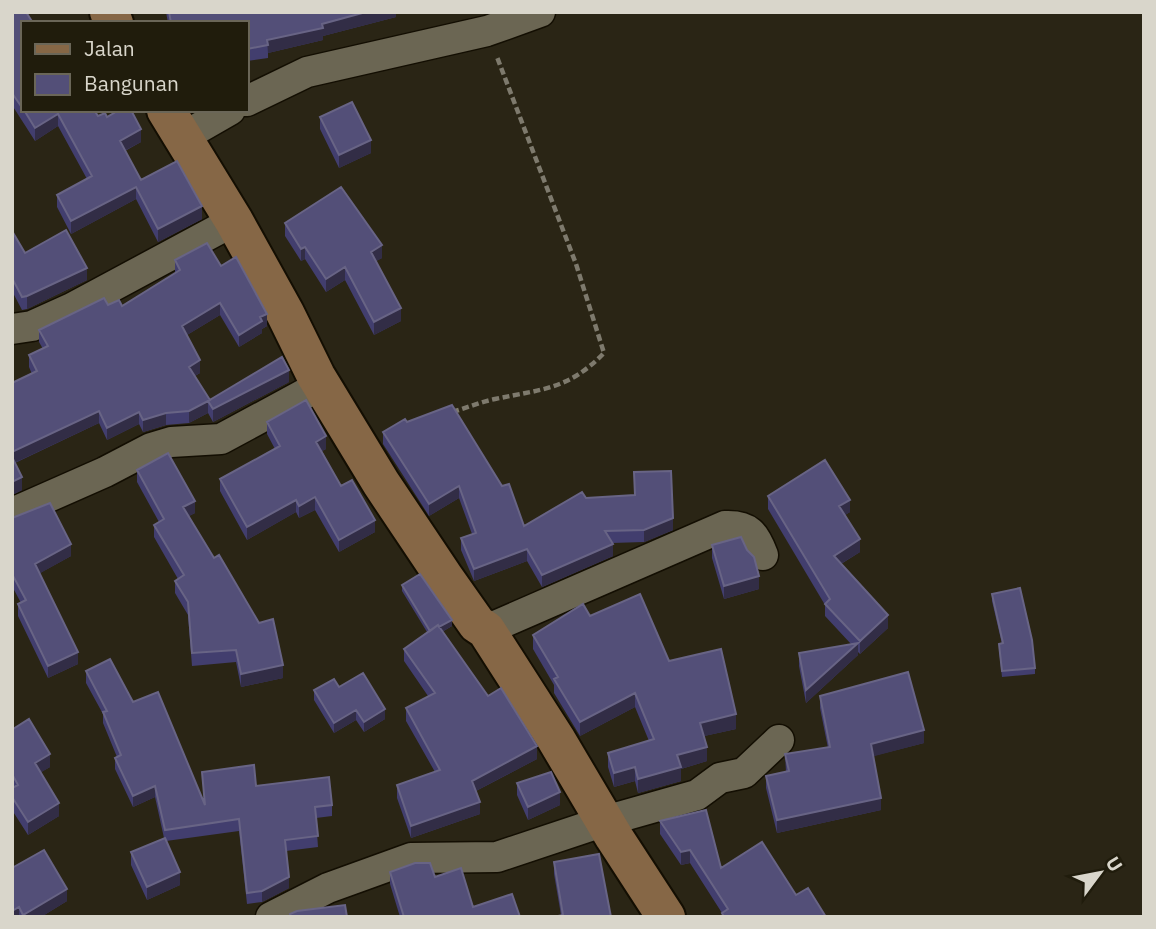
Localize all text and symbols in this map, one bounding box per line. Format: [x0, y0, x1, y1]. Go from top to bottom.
legend [21, 21, 248, 112]
text: Jalan [84, 34, 135, 62]
text: Bangunan [84, 69, 179, 97]
north arrow [1065, 838, 1135, 908]
text: U [1101, 852, 1128, 876]

